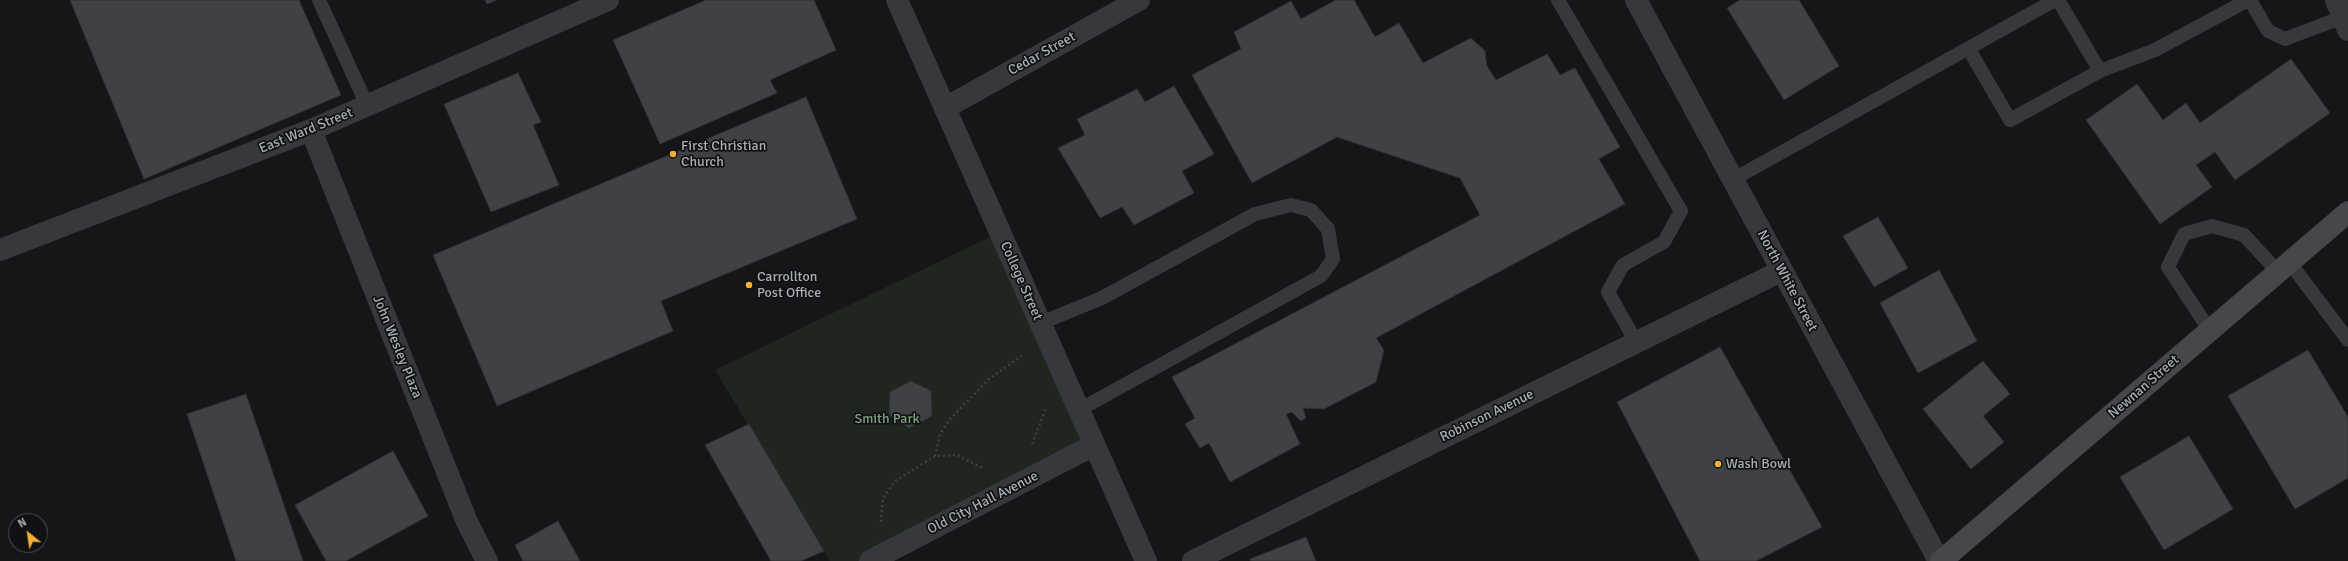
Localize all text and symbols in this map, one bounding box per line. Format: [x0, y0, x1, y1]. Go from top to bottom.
street label: Cedar Street [1005, 29, 1079, 79]
street label: East Ward Street [257, 105, 355, 157]
place label: First Christian Church [681, 138, 766, 170]
marker: First Christian Church [668, 149, 678, 159]
street label: North White Street [1753, 227, 1821, 335]
street label: College Street [996, 239, 1046, 323]
place label: Carrollton Post Office [757, 269, 821, 302]
marker: Carrollton Post Office [744, 280, 754, 290]
street label: John Wesley Plaza [369, 293, 425, 401]
street label: Newnan Street [2105, 352, 2183, 422]
street label: Robinson Avenue [1437, 386, 1537, 446]
park label: Smith Park [854, 411, 920, 427]
place label: Wash Bowl [1726, 456, 1791, 472]
marker: Wash Bowl [1713, 459, 1723, 469]
street label: Old City Hall Avenue [925, 468, 1041, 538]
north arrow [8, 513, 48, 553]
text: N [16, 515, 29, 531]

